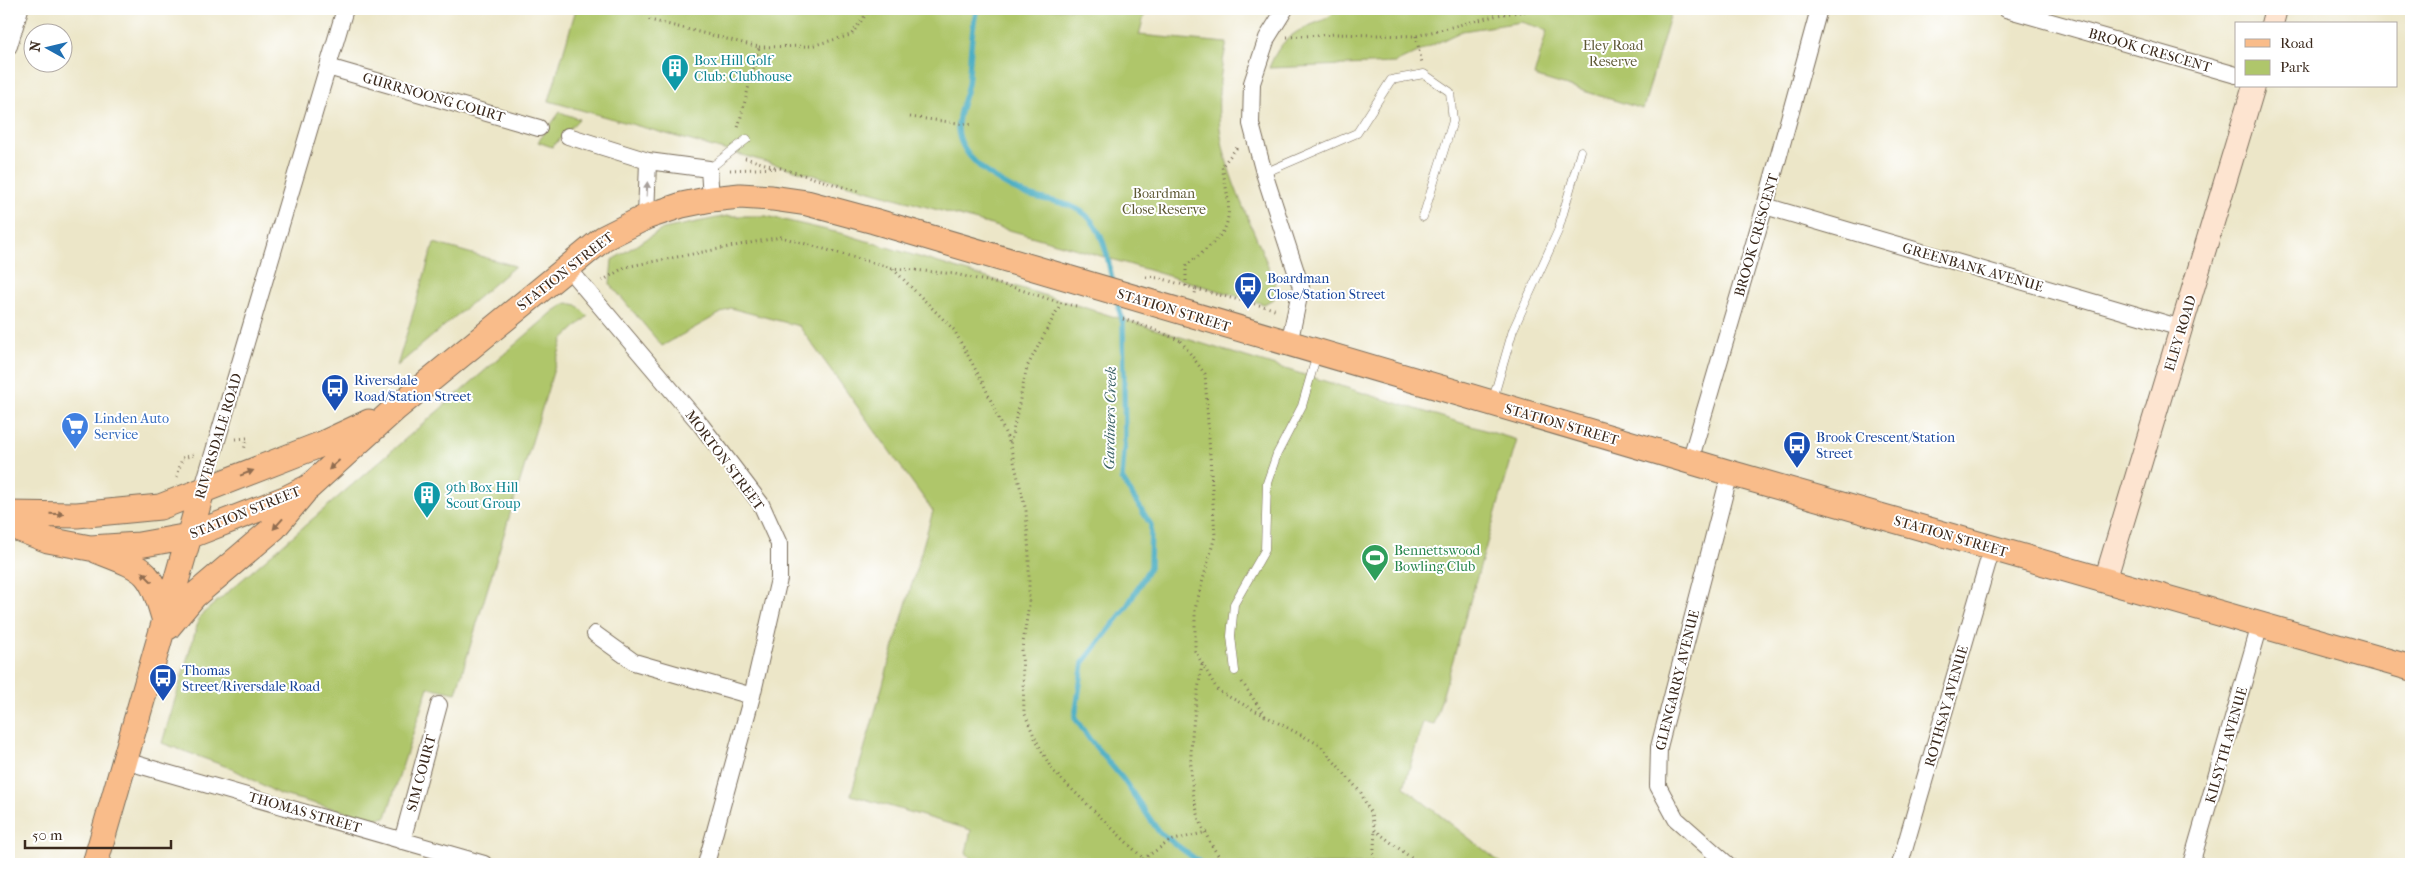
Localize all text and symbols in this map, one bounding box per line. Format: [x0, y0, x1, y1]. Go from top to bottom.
north arrow [22, 22, 72, 72]
legend [2235, 22, 2398, 88]
street label: BROOK CRESCENT [2086, 25, 2214, 76]
text: Road [2280, 34, 2314, 52]
park label: Eley Road Reserve [1583, 37, 1644, 70]
text: N [26, 39, 45, 53]
place label: Box Hill Golf Club: Clubhouse [694, 52, 792, 85]
building icon: Box Hill Golf Club: Clubhouse [660, 53, 690, 92]
text: Park [2280, 58, 2310, 76]
street label: GURRNOONG COURT [361, 69, 508, 126]
street label: BROOK CRESCENT [1731, 171, 1782, 299]
one-way arrow [643, 180, 651, 196]
park label: Boardman Close Reserve [1122, 185, 1206, 218]
street label: STATION STREET [514, 228, 617, 314]
street label: GREENBANK AVENUE [1900, 239, 2046, 296]
place label: Boardman Close/Station Street [1267, 270, 1386, 303]
bus stop icon: Boardman Close/Station Street [1233, 271, 1263, 310]
street label: STATION STREET [1115, 285, 1233, 336]
street label: ELEY ROAD [2161, 293, 2200, 373]
water label: Gardiners Creek [1100, 366, 1120, 470]
street label: RIVERSDALE ROAD [191, 371, 246, 501]
place label: Riversdale Road/Station Street [354, 372, 471, 405]
bus stop icon: Riversdale Road/Station Street [320, 373, 350, 412]
street label: STATION STREET [1503, 400, 1621, 449]
street label: MORTON STREET [682, 407, 768, 514]
place label: Linden Auto Service [94, 410, 169, 443]
supermarket icon: Linden Auto Service [60, 411, 90, 450]
place label: Brook Crescent/Station Street [1816, 429, 1955, 462]
bus stop icon: Brook Crescent/Station Street [1782, 430, 1812, 469]
one-way arrow [327, 459, 340, 470]
one-way arrow [240, 469, 255, 477]
place label: 9th Box Hill Scout Group [446, 479, 521, 512]
building icon: 9th Box Hill Scout Group [412, 480, 442, 519]
street label: STATION STREET [187, 482, 303, 542]
one-way arrow [50, 511, 66, 519]
street label: STATION STREET [1892, 512, 2010, 561]
one-way arrow [272, 517, 284, 529]
place label: Bennettswood Bowling Club [1394, 542, 1481, 575]
sports icon: Bennettswood Bowling Club [1360, 543, 1390, 582]
one-way arrow [141, 571, 153, 583]
street label: GLENGARRY AVENUE [1652, 608, 1703, 752]
street label: ROTHSAY AVENUE [1921, 643, 1972, 769]
place label: Thomas Street/Riversdale Road [182, 662, 321, 695]
bus stop icon: Thomas Street/Riversdale Road [148, 663, 178, 702]
street label: KILSYTH AVENUE [2202, 684, 2251, 805]
street label: SIM COURT [403, 732, 440, 813]
street label: THOMAS STREET [246, 788, 364, 837]
scale bar [25, 818, 171, 850]
text: 50 m [32, 826, 63, 844]

